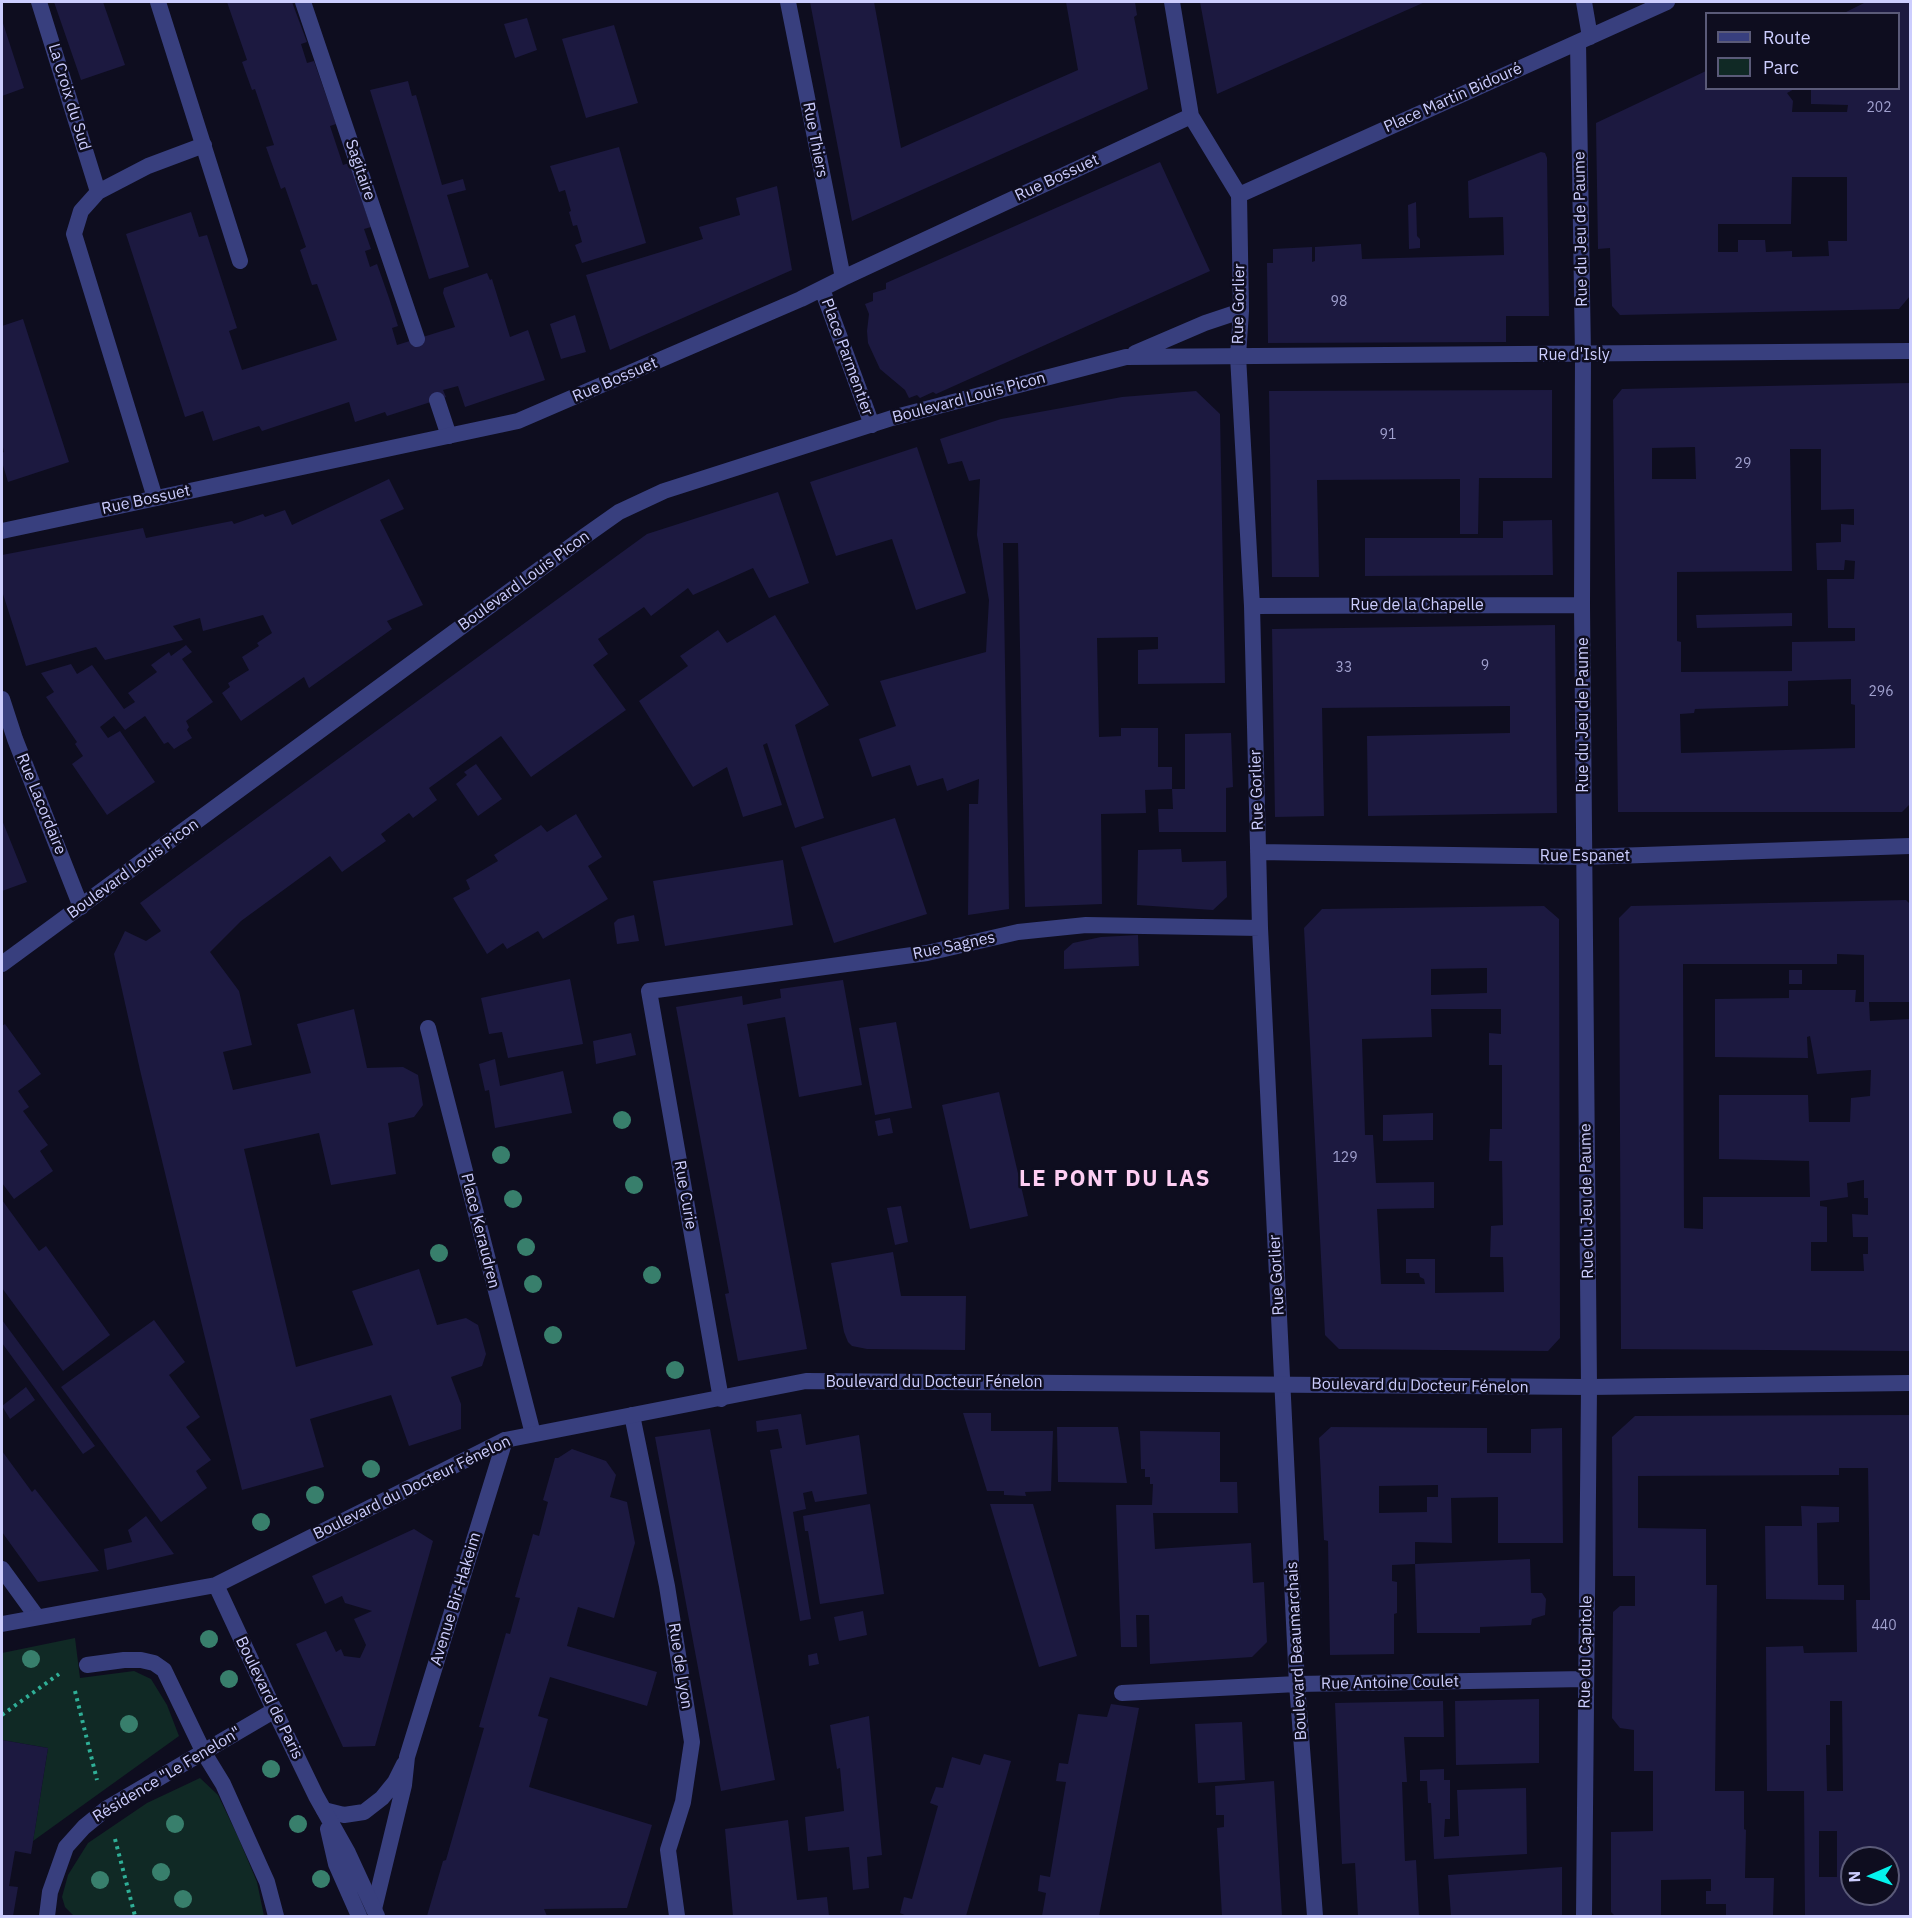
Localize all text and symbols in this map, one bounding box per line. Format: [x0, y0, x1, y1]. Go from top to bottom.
legend [1705, 12, 1900, 90]
text: Route [1763, 26, 1811, 49]
street label: La Croix du Sud [44, 41, 94, 153]
text: Parc [1763, 56, 1799, 79]
street label: Place Martin Bidouré [1381, 59, 1525, 137]
house number: 202 [1866, 100, 1892, 116]
street label: Rue Thiers [798, 101, 832, 179]
street label: Sagitaire [341, 137, 379, 203]
street label: Rue Bossuet [1012, 150, 1102, 206]
street label: Rue du Jeu de Paume [1570, 151, 1592, 307]
street label: Rue Gorlier [1229, 263, 1249, 345]
house number: 98 [1331, 294, 1347, 310]
street label: Place Parmentier [817, 296, 877, 418]
street label: Rue d'Isly [1538, 345, 1610, 365]
street label: Rue Bossuet [570, 354, 660, 406]
street label: Boulevard Louis Picon [890, 368, 1048, 428]
house number: 91 [1380, 427, 1396, 443]
house number: 29 [1735, 456, 1751, 472]
street label: Rue Bossuet [100, 481, 192, 519]
street label: Boulevard Louis Picon [455, 527, 593, 635]
street label: Rue de la Chapelle [1350, 595, 1484, 615]
street label: Rue du Jeu de Paume [1573, 637, 1593, 793]
house number: 9 [1481, 658, 1489, 674]
house number: 33 [1336, 660, 1352, 676]
house number: 296 [1868, 684, 1894, 700]
street label: Rue Gorlier [1246, 749, 1268, 831]
street label: Rue Lacordaire [12, 751, 70, 857]
street label: Boulevard Louis Picon [64, 815, 202, 923]
street label: Rue Espanet [1540, 846, 1630, 866]
street label: Rue Sagnes [911, 928, 997, 964]
street label: Rue du Jeu de Paume [1576, 1123, 1598, 1279]
house number: 129 [1332, 1150, 1358, 1166]
street label: Rue Curie [670, 1159, 700, 1231]
district label: LE PONT DU LAS [1019, 1167, 1211, 1193]
street label: Place Keraudren [456, 1171, 504, 1291]
street label: Rue Gorlier [1265, 1234, 1289, 1316]
street label: Boulevard du Docteur Fénelon [825, 1372, 1043, 1392]
street label: Boulevard du Docteur Fénelon [1311, 1375, 1529, 1397]
street label: Boulevard du Docteur Fénelon [310, 1432, 514, 1544]
street label: Avenue Bir-Hakeim [427, 1530, 485, 1668]
street label: Boulevard Beaumarchais [1283, 1561, 1311, 1741]
street label: Rue du Capitole [1575, 1595, 1597, 1709]
house number: 440 [1871, 1618, 1897, 1634]
street label: Rue de Lyon [664, 1622, 696, 1710]
street label: Boulevard de Paris [231, 1633, 307, 1763]
street label: Rue Antoine Coulet [1321, 1672, 1459, 1694]
street label: Résidence "Le Fenelon" [89, 1723, 245, 1827]
north arrow [1840, 1846, 1900, 1906]
text: N [1844, 1870, 1864, 1883]

